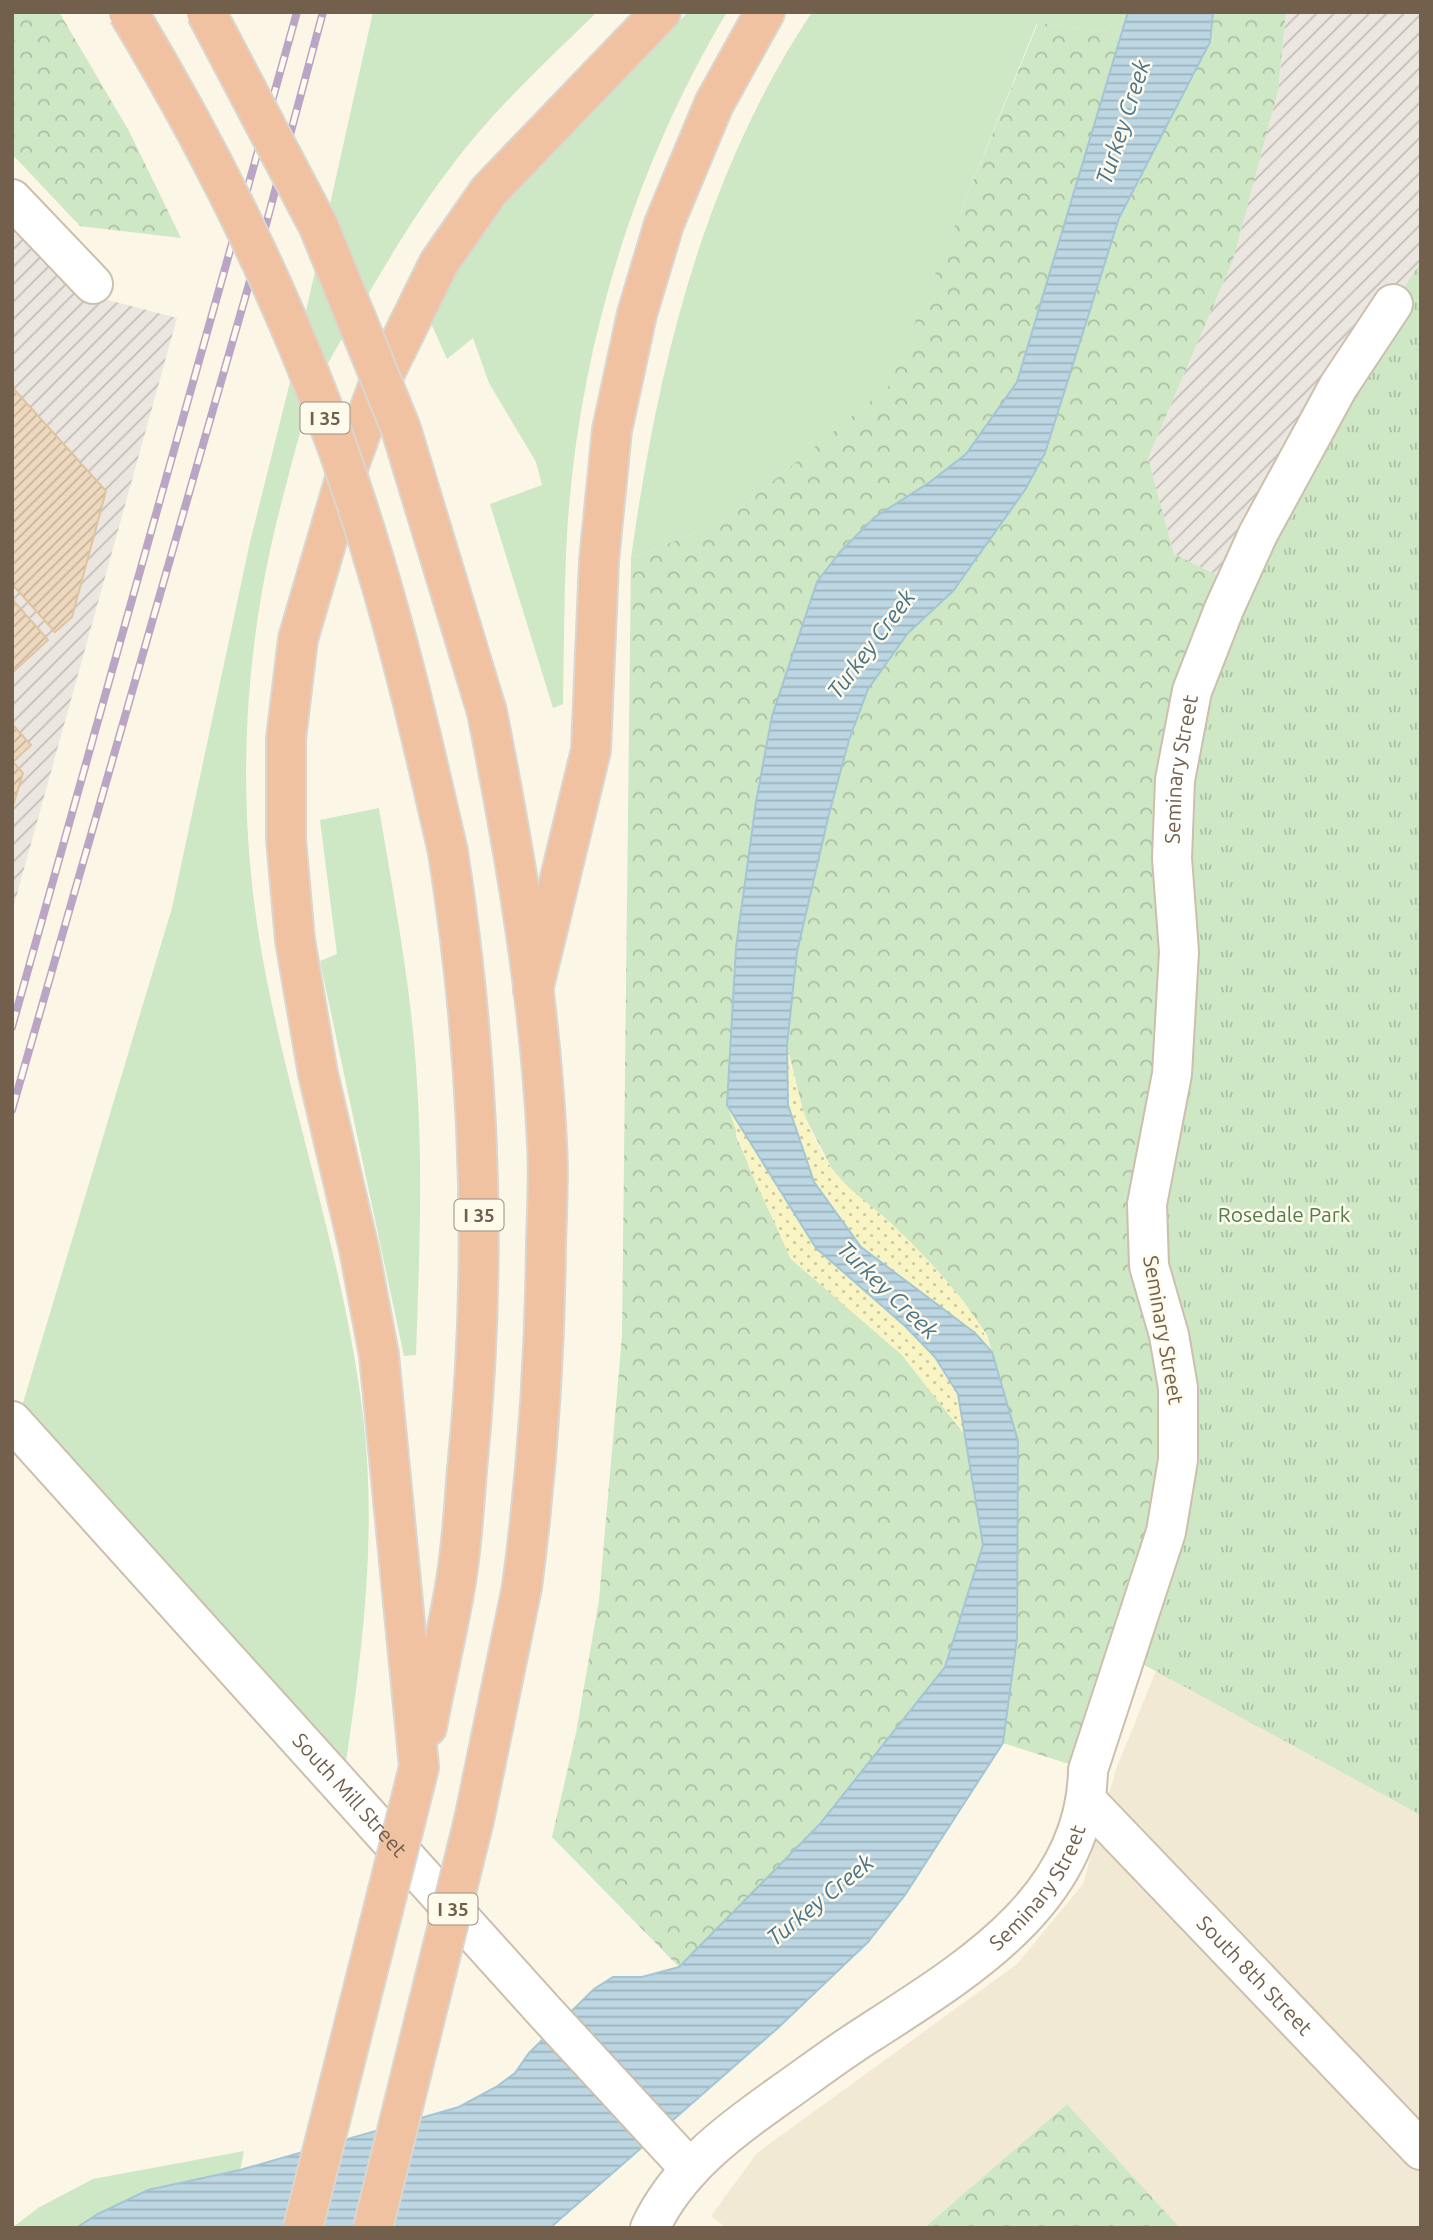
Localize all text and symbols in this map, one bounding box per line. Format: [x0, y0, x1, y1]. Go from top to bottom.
water label: Turkey Creek [1091, 56, 1154, 187]
road number: I 35 [300, 402, 350, 434]
water label: Turkey Creek [822, 584, 920, 703]
street label: Seminary Street [1160, 693, 1202, 845]
road number: I 35 [454, 1200, 504, 1231]
park label: Rosedale Park [1218, 1202, 1351, 1226]
water label: Turkey Creek [833, 1236, 944, 1344]
street label: Seminary Street [1139, 1254, 1189, 1406]
street label: South Mill Street [288, 1728, 412, 1861]
street label: Seminary Street [984, 1822, 1090, 1955]
water label: Turkey Creek [761, 1849, 878, 1950]
road number: I 35 [428, 1894, 477, 1924]
street label: South 8th Street [1192, 1910, 1318, 2040]

